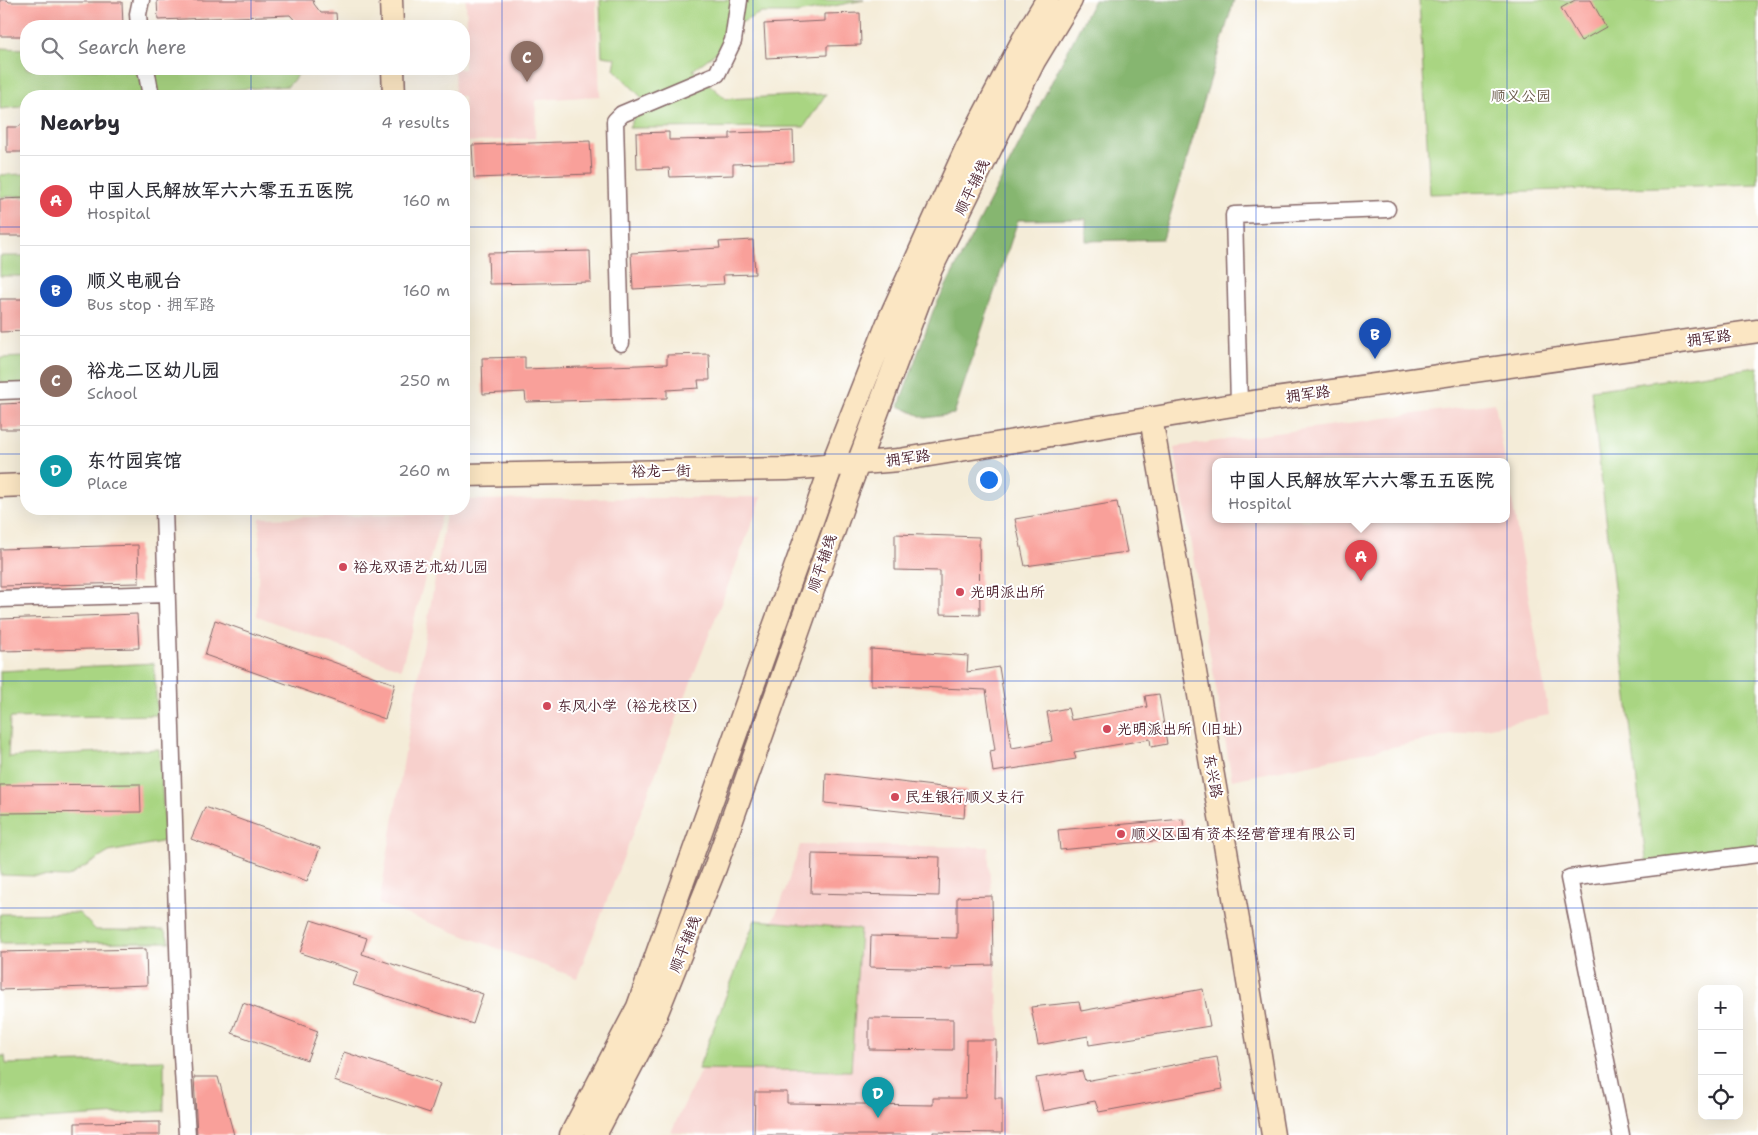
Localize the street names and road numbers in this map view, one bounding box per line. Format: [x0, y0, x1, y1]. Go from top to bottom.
street label: 顺平辅线 [950, 156, 994, 218]
street label: 拥军路 [1685, 325, 1733, 351]
street label: 拥军路 [1284, 381, 1332, 407]
street label: 拥军路 [884, 445, 932, 471]
street label: 裕龙一街 [631, 460, 691, 482]
street label: 顺平辅线 [803, 531, 841, 595]
street label: 东兴路 [1199, 752, 1227, 800]
street label: 顺平辅线 [664, 912, 706, 976]

